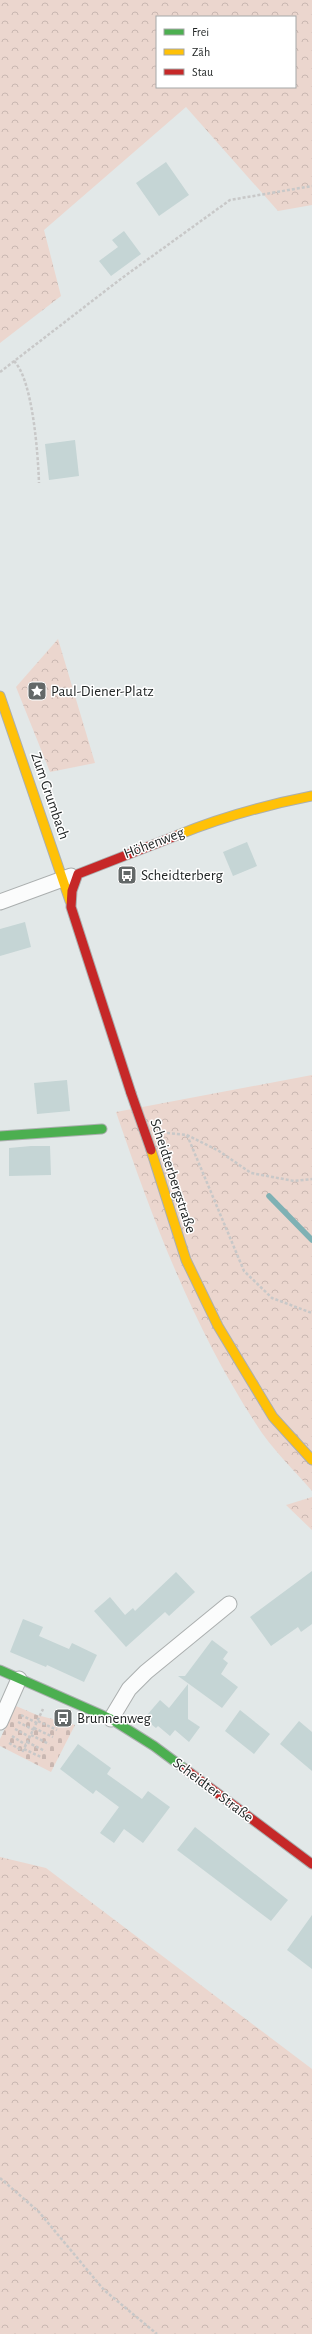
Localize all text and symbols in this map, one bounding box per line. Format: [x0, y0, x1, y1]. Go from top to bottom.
legend [156, 16, 296, 88]
text: Frei [192, 26, 209, 38]
text: Zäh [192, 46, 210, 58]
text: Stau [192, 66, 213, 78]
place icon: Paul-Diener-Platz [26, 680, 48, 702]
place label: Paul-Diener-Platz [51, 684, 154, 699]
street label: Zum Grumbach [28, 751, 72, 841]
street label: Höhenweg [122, 824, 187, 861]
bus stop icon: Scheidterberg [116, 864, 138, 886]
place label: Scheidterberg [141, 868, 223, 883]
street label: Scheidterbergstraße [147, 1117, 199, 1235]
bus stop icon: Brunnenweg [52, 1707, 74, 1729]
place label: Brunnenweg [77, 1711, 152, 1726]
street label: Scheidter Straße [170, 1755, 256, 1825]

